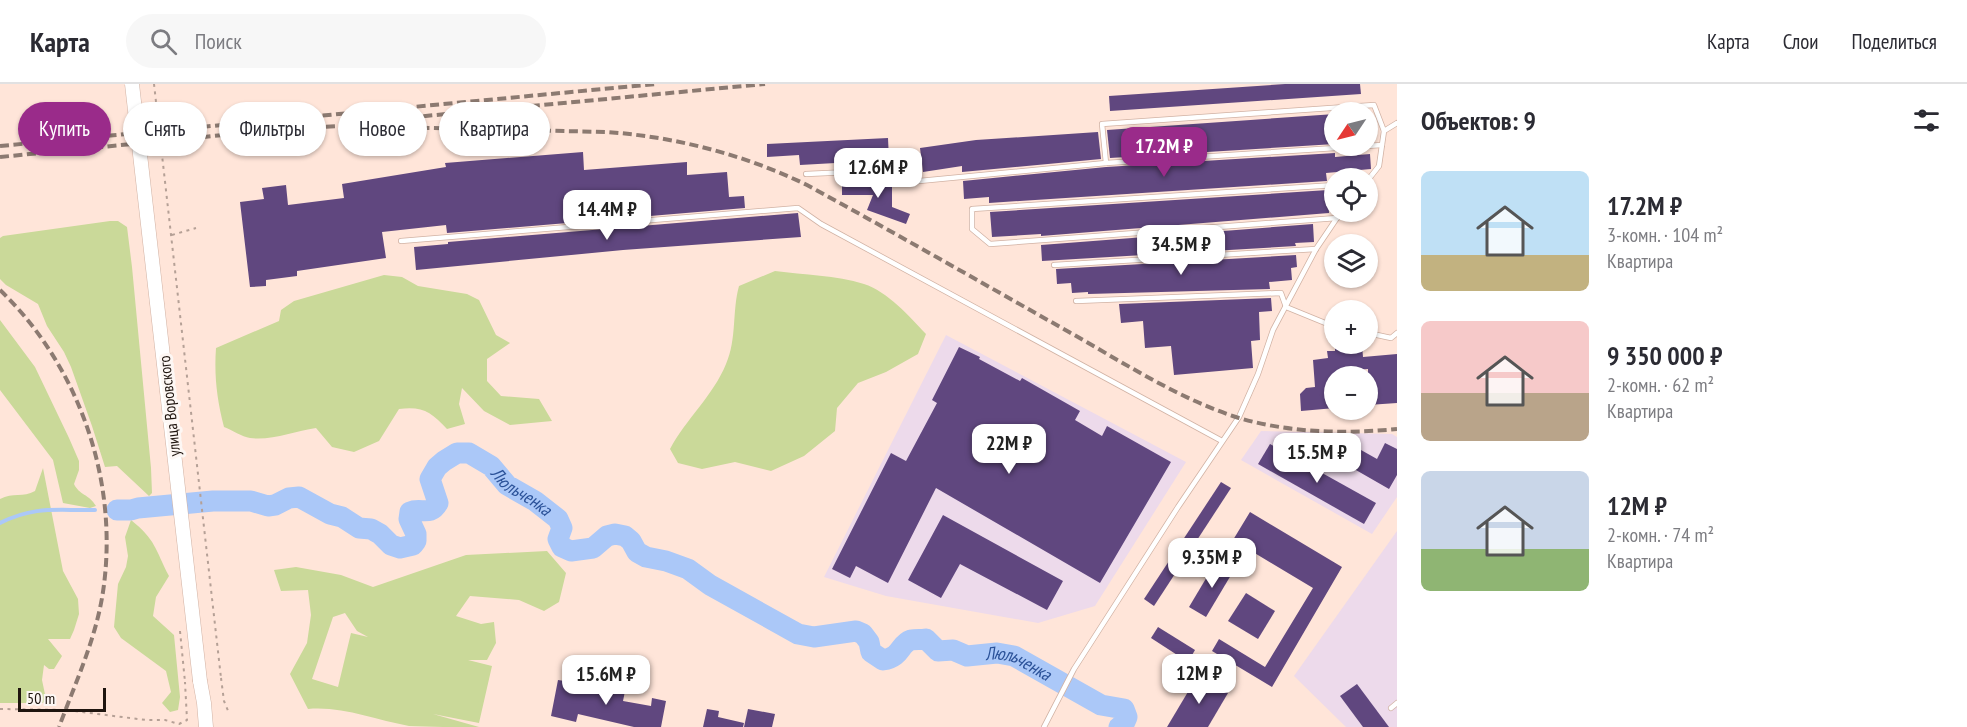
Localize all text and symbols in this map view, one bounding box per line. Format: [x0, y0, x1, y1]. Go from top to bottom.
search box [126, 14, 546, 68]
text: Карта [30, 23, 90, 60]
icon: search [147, 25, 180, 58]
text: Поиск [195, 27, 242, 55]
text: Карта [1707, 28, 1750, 55]
text: Слои [1783, 28, 1818, 55]
text: Поделиться [1851, 28, 1937, 55]
chip: Купить [18, 102, 111, 156]
chip: Снять [123, 102, 207, 156]
chip: Фильтры [219, 102, 326, 156]
chip: Новое [338, 102, 427, 156]
chip: Квартира [439, 102, 550, 156]
north arrow [1324, 102, 1378, 156]
map controls [1324, 102, 1378, 420]
text: Объектов: 9 [1421, 104, 1536, 137]
icon: filters [1910, 104, 1943, 137]
pin: 17.2M ₽ [1109, 127, 1219, 178]
text: 17.2M ₽ [1135, 133, 1193, 159]
pin: 12.6M ₽ [823, 148, 933, 199]
text: 12.6M ₽ [848, 154, 908, 180]
button: locate [1324, 168, 1378, 222]
text: 17.2M ₽ [1607, 189, 1682, 222]
pin: 14.4M ₽ [552, 190, 662, 241]
icon: home [1469, 195, 1541, 267]
text: 14.4M ₽ [577, 196, 637, 222]
text: 3-комн. · 104 m² [1607, 222, 1723, 248]
pin: 34.5M ₽ [1126, 225, 1236, 276]
text: 34.5M ₽ [1151, 231, 1211, 257]
button: layers [1324, 234, 1378, 288]
text: Квартира [1607, 248, 1673, 274]
button: + [1324, 300, 1378, 354]
text: 9 350 000 ₽ [1607, 339, 1722, 372]
icon: home [1469, 345, 1541, 417]
street label: улица Воровского [154, 355, 184, 457]
button: − [1324, 366, 1378, 420]
text: 2-комн. · 62 m² [1607, 372, 1714, 398]
text: Квартира [1607, 398, 1673, 424]
pin: 22M ₽ [967, 424, 1051, 475]
text: 22M ₽ [986, 430, 1032, 456]
pin: 15.5M ₽ [1262, 433, 1372, 484]
text: 15.5M ₽ [1287, 439, 1347, 465]
water label: Люльченка [485, 461, 557, 521]
text: 12M ₽ [1607, 489, 1667, 522]
icon: home [1469, 495, 1541, 567]
text: 2-комн. · 74 m² [1607, 522, 1714, 548]
pin: 9.35M ₽ [1157, 538, 1267, 589]
text: 9.35M ₽ [1182, 544, 1242, 570]
text: Квартира [1607, 548, 1673, 574]
water label: Люльченка [983, 641, 1056, 686]
pin: 12M ₽ [1157, 654, 1241, 705]
pin: 15.6M ₽ [551, 655, 661, 706]
text: 12M ₽ [1176, 660, 1222, 686]
text: 15.6M ₽ [576, 661, 636, 687]
scale bar [18, 685, 106, 712]
text: 50 m [27, 688, 55, 708]

